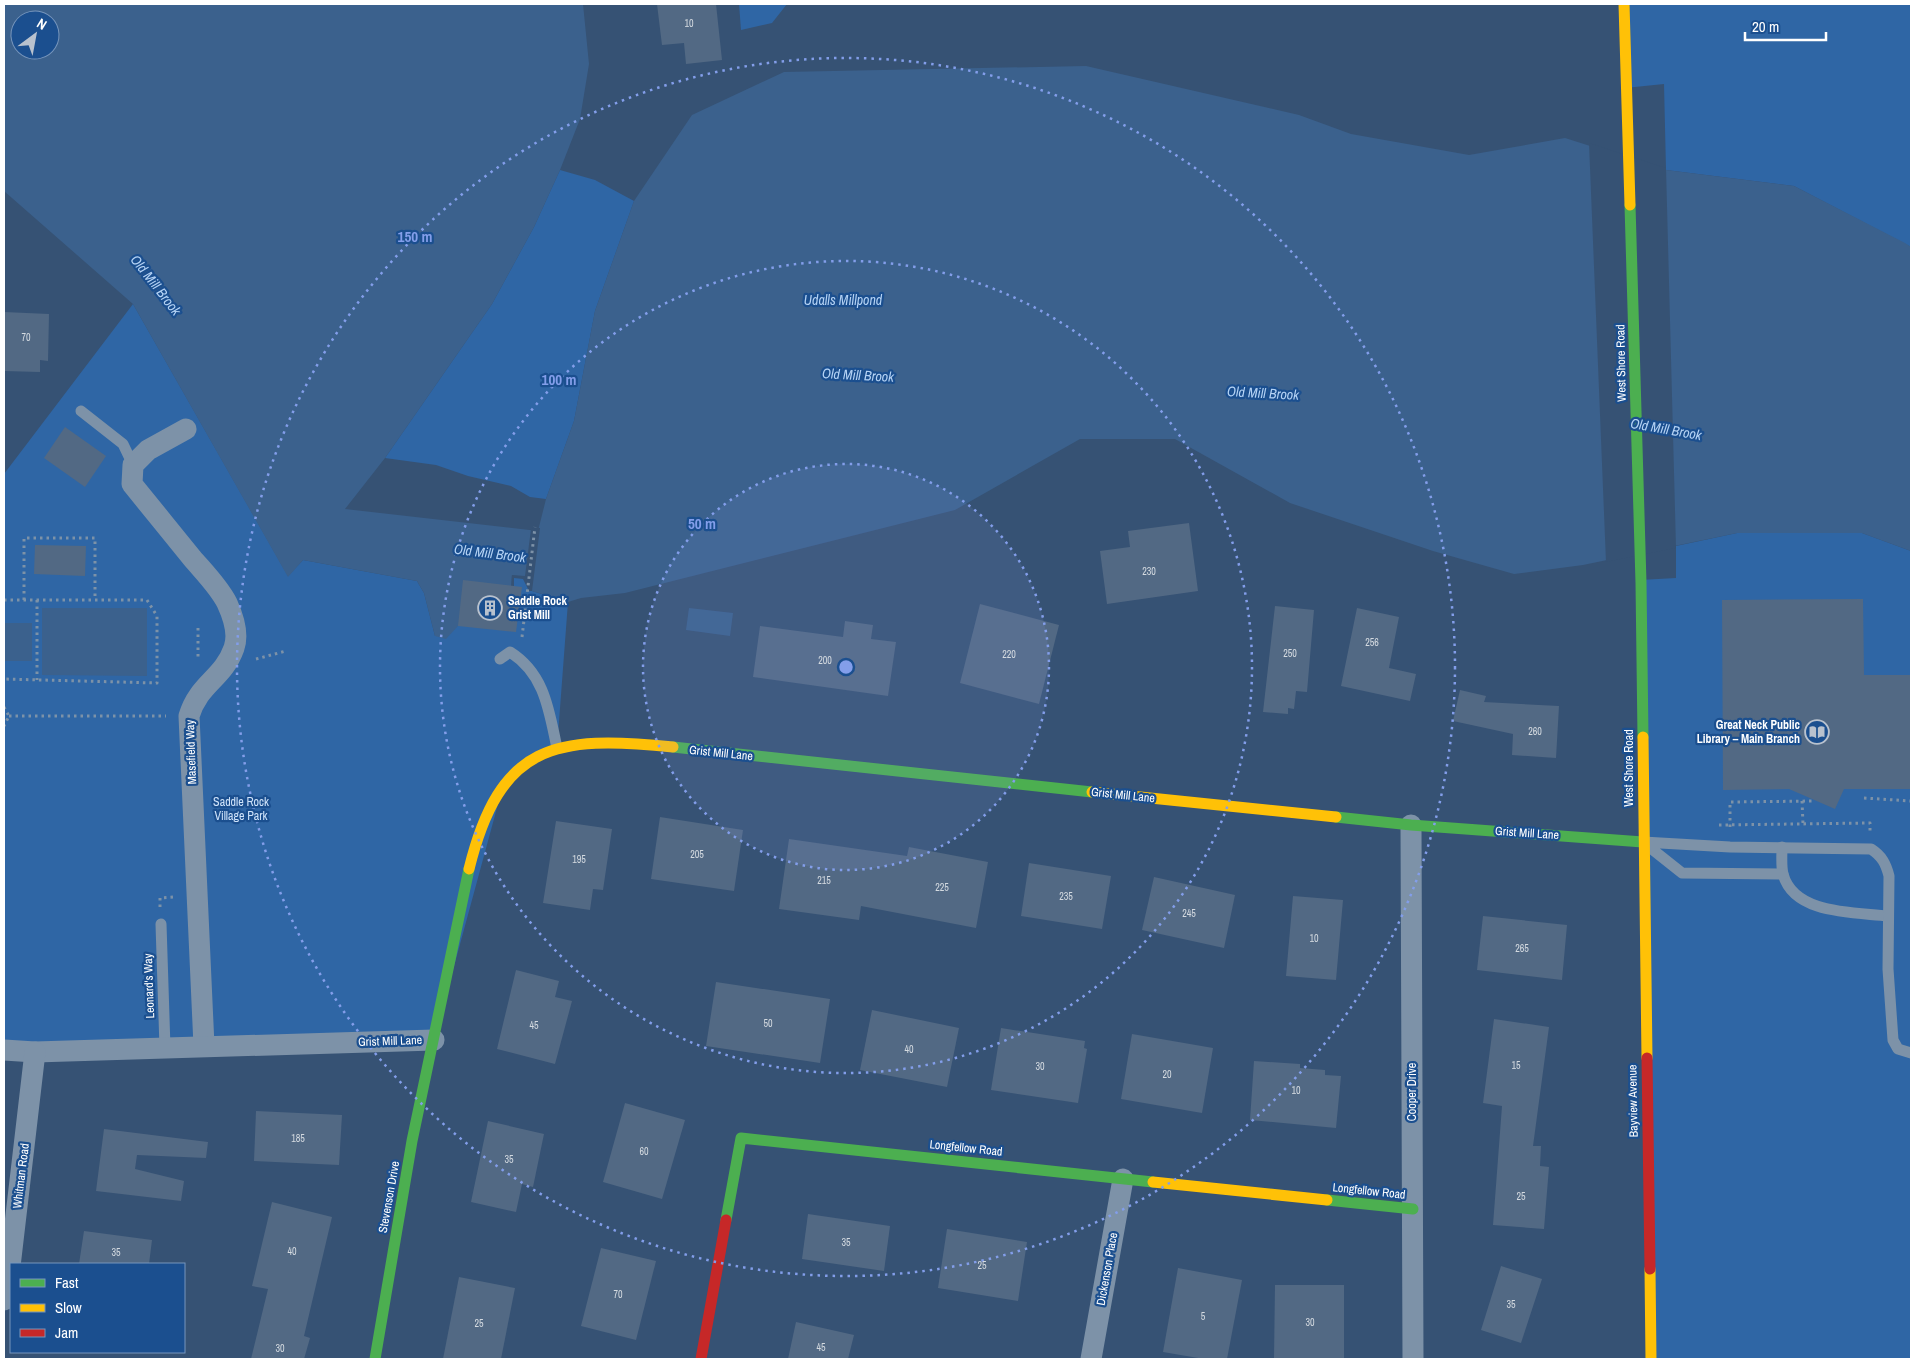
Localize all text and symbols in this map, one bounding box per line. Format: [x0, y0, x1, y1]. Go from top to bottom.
north arrow [10, 10, 60, 60]
scale bar [1745, 10, 1826, 42]
text: N [34, 14, 50, 34]
text: 20 m [1752, 16, 1779, 37]
house number: 10 [684, 17, 694, 30]
text: 150 m [398, 226, 432, 247]
water label: Old Mill Brook [127, 251, 186, 320]
water label: Udalls Millpond [804, 291, 883, 309]
street label: West Shore Road [1612, 324, 1630, 402]
house number: 70 [21, 331, 31, 344]
water label: Old Mill Brook [822, 364, 896, 386]
text: 100 m [542, 369, 576, 390]
water label: Old Mill Brook [1227, 382, 1301, 404]
water label: Old Mill Brook [1629, 414, 1704, 444]
text: 50 m [688, 513, 716, 534]
water label: Old Mill Brook [453, 540, 528, 566]
house number: 230 [1142, 565, 1156, 578]
place label: Saddle Rock Grist Mill [508, 593, 568, 623]
building icon: Saddle Rock Grist Mill [477, 595, 503, 621]
house number: 256 [1365, 636, 1379, 649]
house number: 250 [1283, 647, 1297, 660]
house number: 220 [1002, 648, 1016, 661]
house number: 200 [818, 654, 832, 667]
centre of rings [837, 658, 855, 676]
place label: Great Neck Public Library – Main Branch [1697, 717, 1801, 747]
street label: Masefield Way [182, 719, 200, 785]
library icon: Great Neck Public Library – Main Branch [1804, 719, 1830, 745]
house number: 260 [1528, 725, 1542, 738]
street label: West Shore Road [1621, 729, 1637, 807]
street label: Grist Mill Lane [688, 742, 754, 764]
street label: Grist Mill Lane [1090, 784, 1156, 806]
park label: Saddle Rock Village Park [213, 794, 269, 824]
street label: Grist Mill Lane [1495, 823, 1559, 843]
house number: 205 [690, 848, 704, 861]
house number: 195 [572, 853, 586, 866]
house number: 215 [817, 874, 831, 887]
house number: 225 [935, 881, 949, 894]
house number: 235 [1059, 890, 1073, 903]
house number: 245 [1182, 907, 1196, 920]
house number: 10 [1309, 932, 1319, 945]
house number: 265 [1515, 942, 1529, 955]
street label: Leonard's Way [140, 953, 158, 1019]
house number: 50 [763, 1017, 773, 1030]
house number: 45 [529, 1019, 539, 1032]
street label: Grist Mill Lane [358, 1032, 422, 1050]
house number: 40 [904, 1043, 914, 1056]
house number: 15 [1511, 1059, 1521, 1072]
house number: 30 [1035, 1060, 1045, 1073]
street label: Cooper Drive [1404, 1063, 1420, 1121]
street label: Bayview Avenue [1624, 1065, 1642, 1137]
house number: 20 [1162, 1068, 1172, 1081]
house number: 10 [1291, 1084, 1301, 1097]
house number: 185 [291, 1132, 305, 1145]
street label: Longfellow Road [929, 1136, 1003, 1160]
street label: Whitman Road [9, 1142, 33, 1210]
house number: 60 [639, 1145, 649, 1158]
house number: 35 [504, 1153, 514, 1166]
street label: Stevenson Drive [375, 1160, 403, 1234]
street label: Longfellow Road [1332, 1179, 1406, 1203]
house number: 25 [1516, 1190, 1526, 1203]
street label: Dickenson Place [1093, 1231, 1121, 1307]
house number: 35 [841, 1236, 851, 1249]
house number: 40 [287, 1245, 297, 1258]
house number: 35 [111, 1246, 121, 1259]
house number: 25 [977, 1259, 987, 1272]
legend [10, 1263, 185, 1353]
text: Fast [55, 1272, 79, 1293]
house number: 70 [613, 1288, 623, 1301]
text: Slow [55, 1297, 82, 1318]
house number: 35 [1506, 1298, 1516, 1311]
house number: 5 [1201, 1310, 1206, 1323]
house number: 30 [1305, 1316, 1315, 1329]
house number: 25 [474, 1317, 484, 1330]
text: Jam [55, 1322, 78, 1343]
house number: 45 [816, 1341, 826, 1354]
house number: 30 [275, 1342, 285, 1355]

